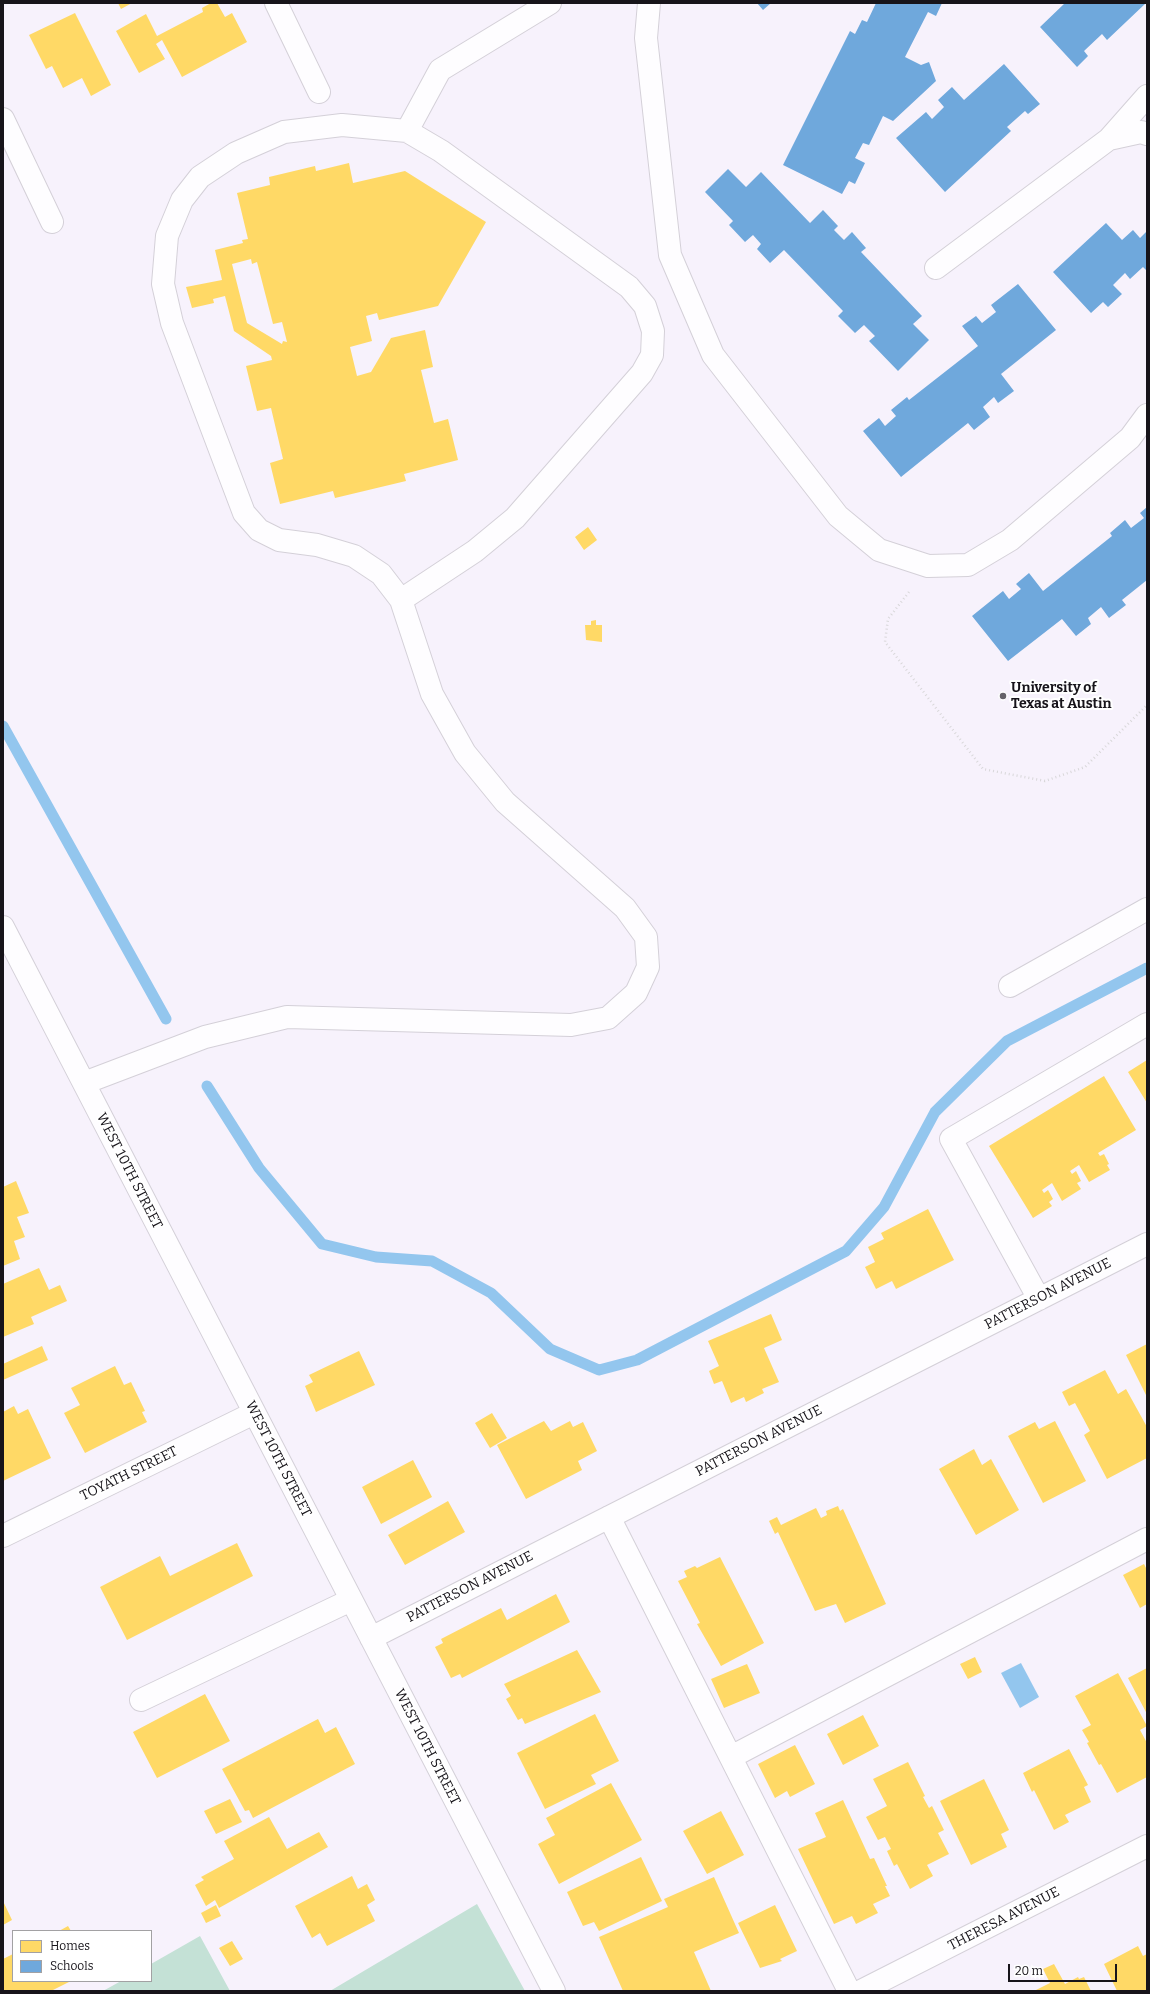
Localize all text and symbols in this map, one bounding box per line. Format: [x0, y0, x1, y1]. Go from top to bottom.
place label: University of Texas at Austin [1011, 680, 1112, 712]
marker: University of Texas at Austin [998, 691, 1008, 701]
street label: WEST 10TH STREET [92, 1110, 166, 1232]
street label: PATTERSON AVENUE [982, 1255, 1114, 1333]
street label: WEST 10TH STREET [241, 1398, 315, 1520]
street label: PATTERSON AVENUE [693, 1402, 825, 1480]
street label: TOYATH STREET [78, 1443, 180, 1505]
street label: PATTERSON AVENUE [404, 1548, 536, 1626]
street label: WEST 10TH STREET [390, 1686, 464, 1808]
street label: THERESA AVENUE [945, 1884, 1063, 1954]
legend [12, 1930, 152, 1982]
text: Homes [50, 1939, 90, 1953]
scale bar [1010, 1956, 1119, 1982]
text: Schools [50, 1959, 93, 1973]
text: 20 m [1015, 1964, 1043, 1978]

